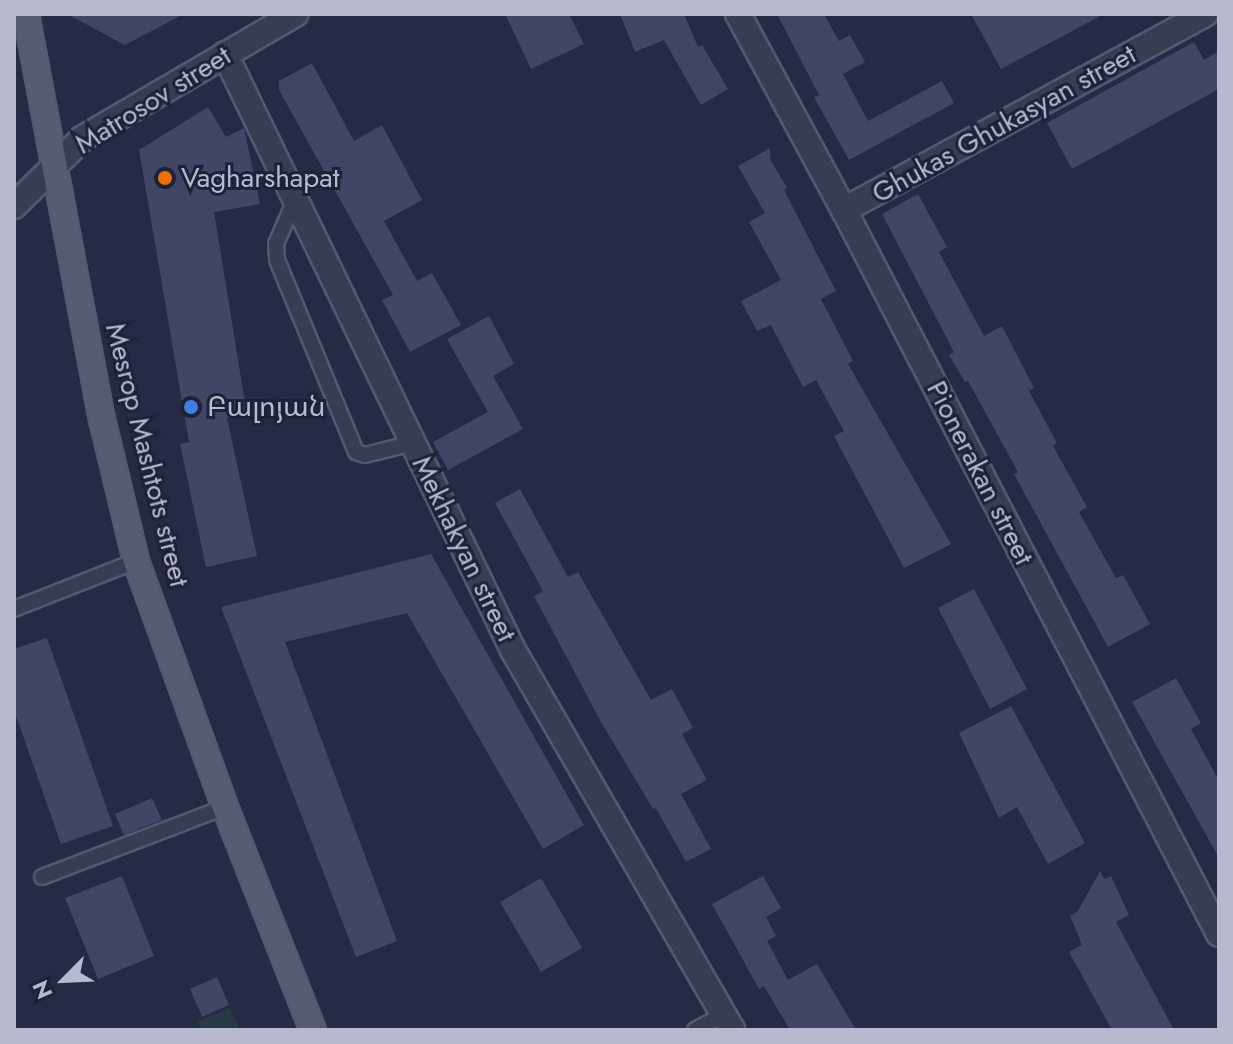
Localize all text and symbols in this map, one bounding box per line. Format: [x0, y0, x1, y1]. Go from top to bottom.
street label: Ghukas Ghukasyan street [866, 37, 1142, 211]
street label: Matrosov street [69, 39, 237, 161]
place label: Vagharshapat [181, 161, 339, 195]
marker: Vagharshapat [156, 169, 174, 187]
street label: Mesrop Mashtots street [98, 320, 196, 590]
street label: Pionerakan street [919, 375, 1041, 571]
place label: Բալոյան [207, 390, 326, 424]
marker: Բալոյան [182, 398, 200, 416]
street label: Mekhakyan street [405, 451, 523, 647]
north arrow [24, 940, 104, 1020]
text: N [24, 975, 60, 1004]

